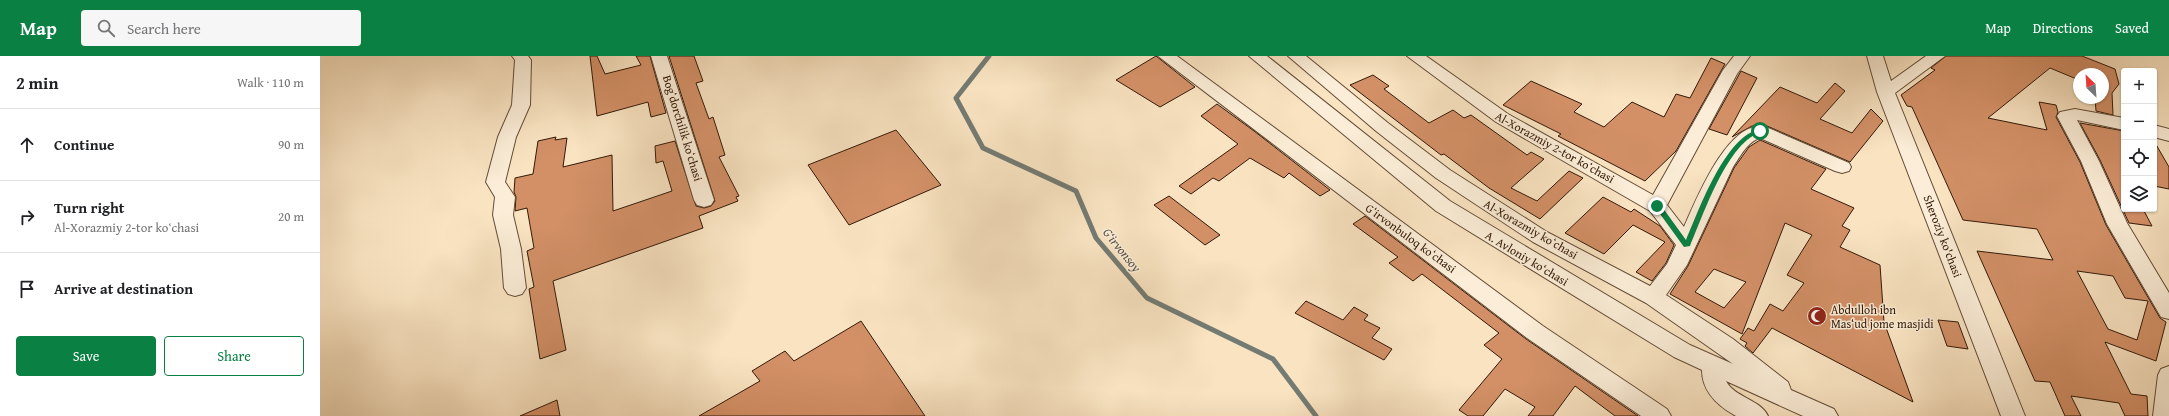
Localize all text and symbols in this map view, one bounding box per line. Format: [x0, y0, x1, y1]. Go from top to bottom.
search box [81, 10, 361, 46]
text: Map [20, 14, 57, 42]
icon: search [95, 17, 117, 39]
text: Search here [127, 18, 201, 39]
text: Map [1985, 18, 2011, 38]
text: Directions [2033, 18, 2093, 38]
text: Saved [2115, 18, 2149, 38]
north arrow [2073, 68, 2109, 104]
map controls [2121, 68, 2157, 212]
button: + [2121, 68, 2157, 104]
text: 2 min [16, 70, 58, 95]
text: Walk · 110 m [237, 73, 304, 92]
street label: Bogʻdorchilik koʻchasi [659, 73, 707, 184]
button: − [2121, 104, 2157, 140]
street label: Al-Xorazmiy 2-tor koʻchasi [1492, 107, 1618, 187]
route start [1751, 122, 1769, 140]
icon: ahead [16, 134, 38, 156]
text: Continue [54, 134, 115, 155]
text: 90 m [278, 135, 304, 154]
button: locate [2121, 140, 2157, 176]
button: layers [2121, 176, 2157, 212]
street label: Sheroziy ko'chasi [1919, 192, 1967, 280]
street label: Al-Xorazmiy koʻchasi [1481, 195, 1582, 263]
text: Turn right [54, 197, 125, 218]
route end [1648, 197, 1666, 215]
street label: Gʻirvonbuloq koʻchasi [1362, 199, 1460, 277]
icon: right [16, 206, 38, 228]
text: 20 m [278, 207, 304, 226]
text: Al-Xorazmiy 2-tor koʻchasi [54, 218, 199, 237]
water label: G‘irvonsoy [1098, 224, 1146, 276]
street label: A. Avloniy ko‘chasi [1482, 226, 1572, 290]
icon: arrive [16, 278, 38, 300]
text: Arrive at destination [54, 278, 193, 299]
place label: Abdulloh ibn Mas‘ud jome masjidi [1831, 301, 1934, 332]
mosque icon: Abdulloh ibn Mas‘ud jome masjidi [1806, 305, 1828, 327]
button: Save [16, 336, 156, 376]
button: Share [164, 336, 304, 376]

